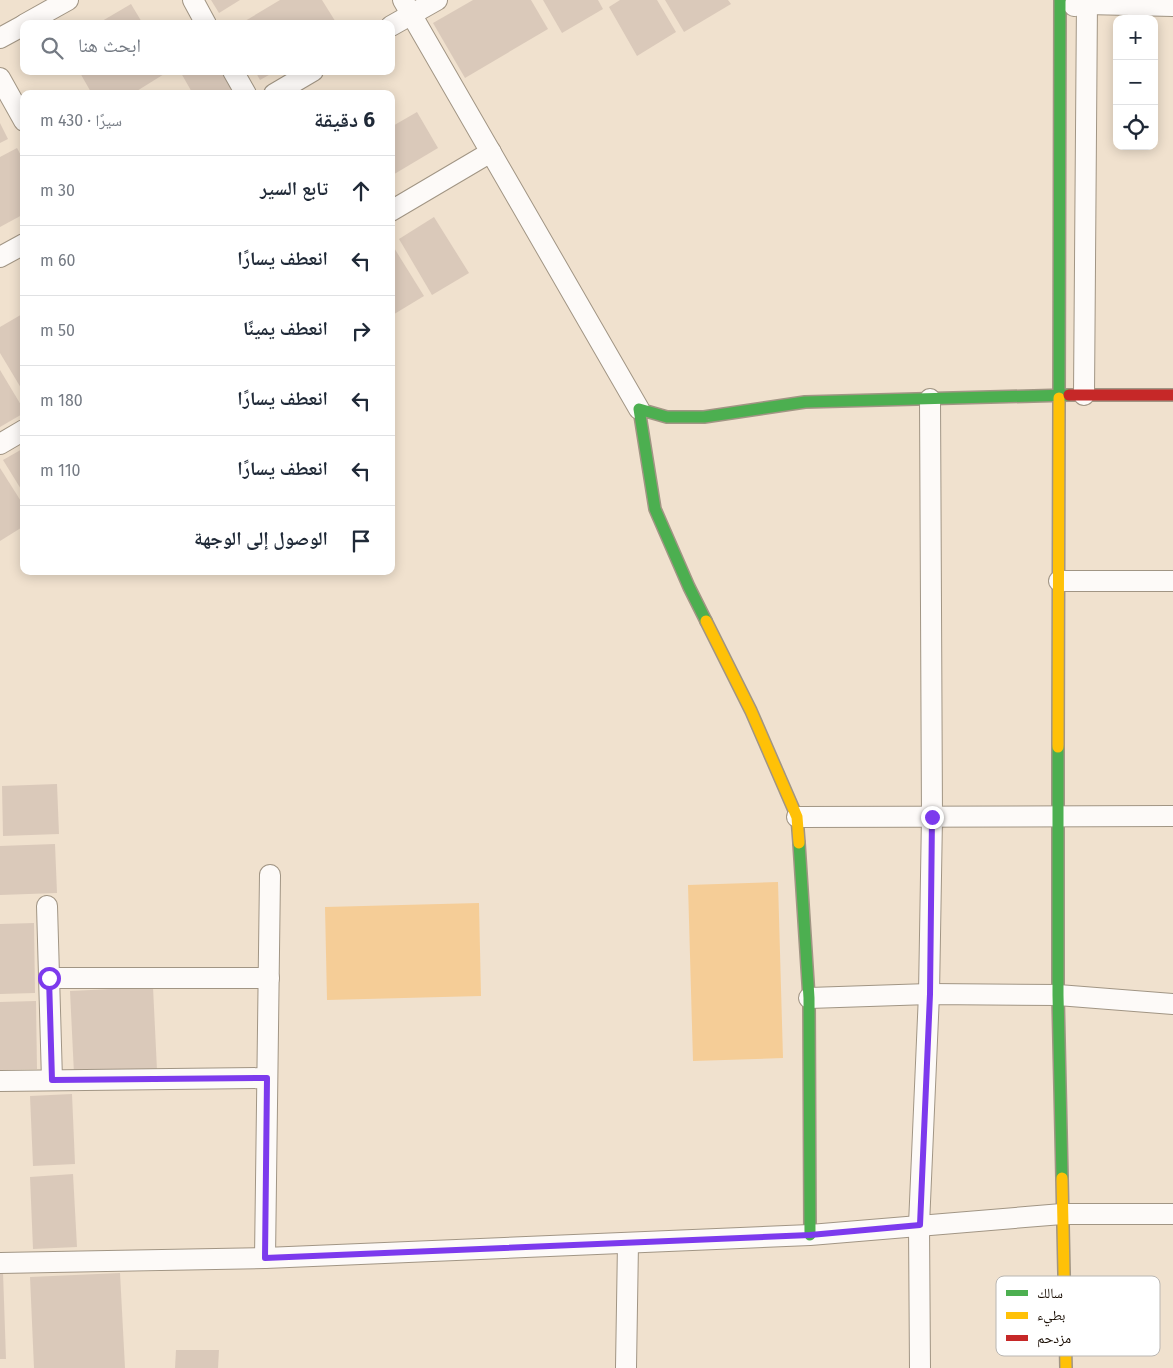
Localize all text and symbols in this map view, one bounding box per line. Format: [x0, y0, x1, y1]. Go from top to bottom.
map controls [1113, 15, 1158, 150]
button: + [1113, 15, 1158, 60]
search box [20, 20, 395, 75]
icon: search [38, 34, 66, 62]
text: ابحث هنا [78, 34, 141, 57]
button: − [1113, 60, 1158, 105]
button: locate [1113, 105, 1158, 150]
text: 6 دقيقة [314, 107, 375, 133]
text: سيرًا · 430 m [40, 111, 122, 130]
text: تابع السير [260, 177, 328, 200]
icon: ahead [347, 177, 375, 205]
text: 30 m [40, 181, 75, 200]
text: انعطف يسارًا [237, 247, 328, 270]
icon: left [347, 247, 375, 275]
text: 60 m [40, 251, 75, 270]
text: انعطف يمينًا [243, 317, 328, 340]
icon: right [347, 317, 375, 345]
text: 50 m [40, 321, 75, 340]
text: انعطف يسارًا [237, 387, 328, 410]
icon: left [347, 387, 375, 415]
text: 180 m [40, 391, 83, 410]
text: انعطف يسارًا [237, 457, 328, 480]
icon: left [347, 457, 375, 485]
text: 110 m [40, 461, 81, 480]
text: الوصول إلى الوجهة [194, 527, 328, 550]
icon: arrive [347, 527, 375, 555]
route end [921, 806, 944, 829]
route start [38, 967, 61, 990]
legend [996, 1276, 1160, 1356]
text: سالك [1037, 1285, 1063, 1302]
text: بطيء [1037, 1307, 1066, 1327]
text: مزدحم [1037, 1330, 1071, 1348]

